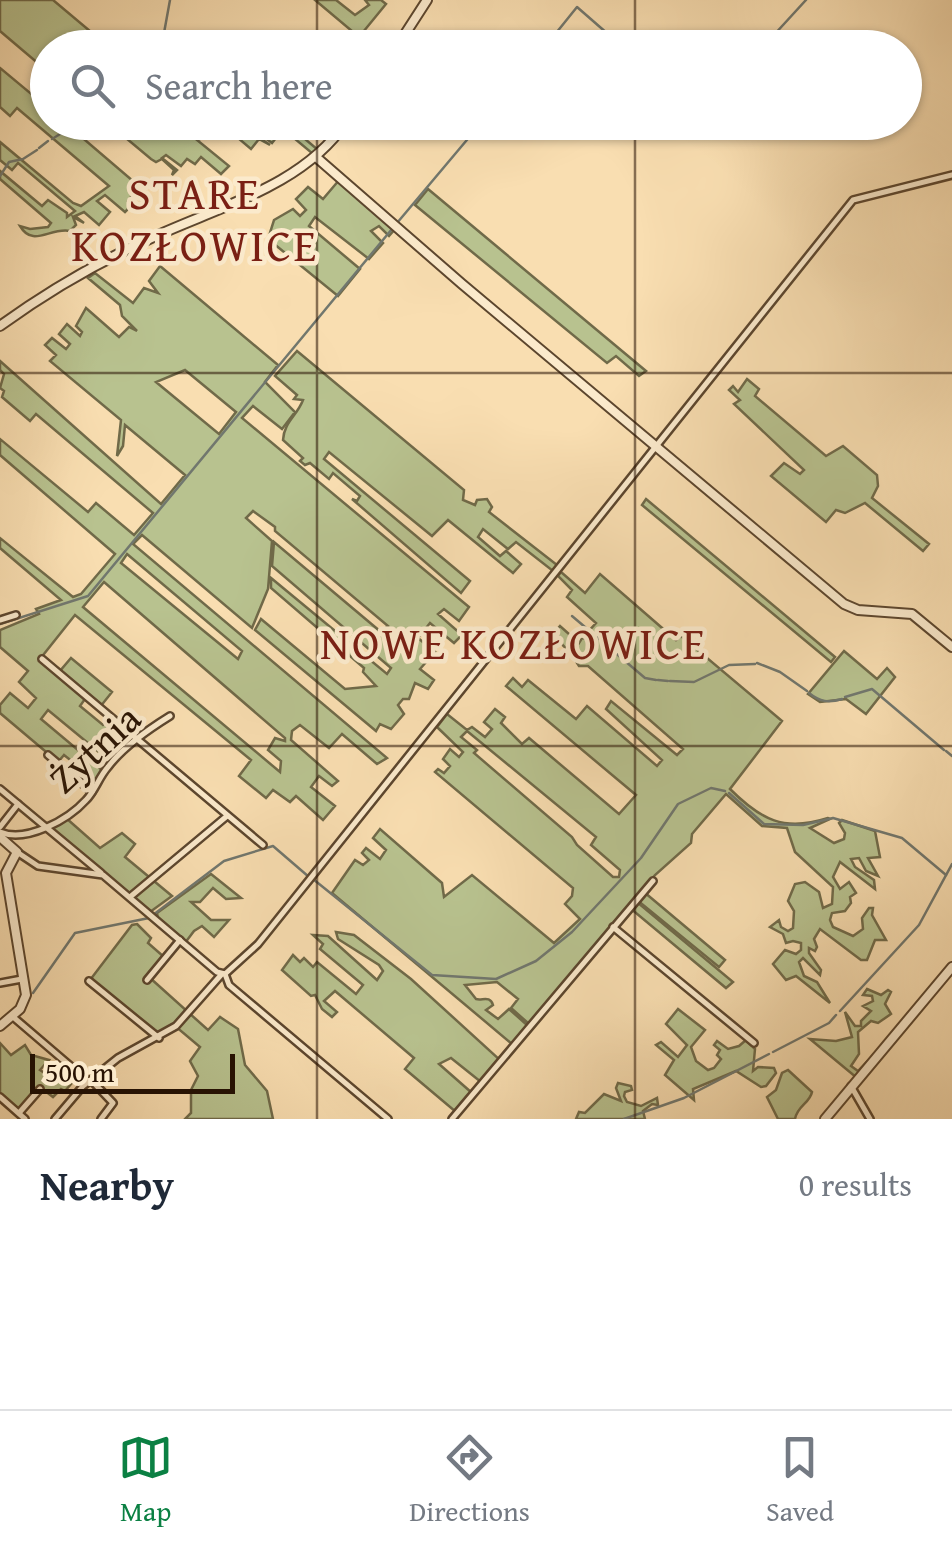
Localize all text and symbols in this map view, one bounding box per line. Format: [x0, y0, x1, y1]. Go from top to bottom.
search box [30, 30, 922, 140]
text: Search here [145, 57, 333, 113]
icon: search [65, 58, 120, 113]
district label: STARE KOZŁOWICE [71, 160, 319, 277]
district label: NOWE KOZŁOWICE [320, 610, 708, 675]
street label: Żytnia [34, 690, 154, 806]
scale bar [30, 1049, 235, 1094]
text: 500 m [45, 1051, 114, 1092]
text: Nearby [40, 1154, 174, 1215]
text: 0 results [799, 1161, 912, 1208]
tab: Map [118, 1430, 173, 1531]
tab: Directions [409, 1430, 530, 1531]
tab: Saved [766, 1430, 834, 1531]

